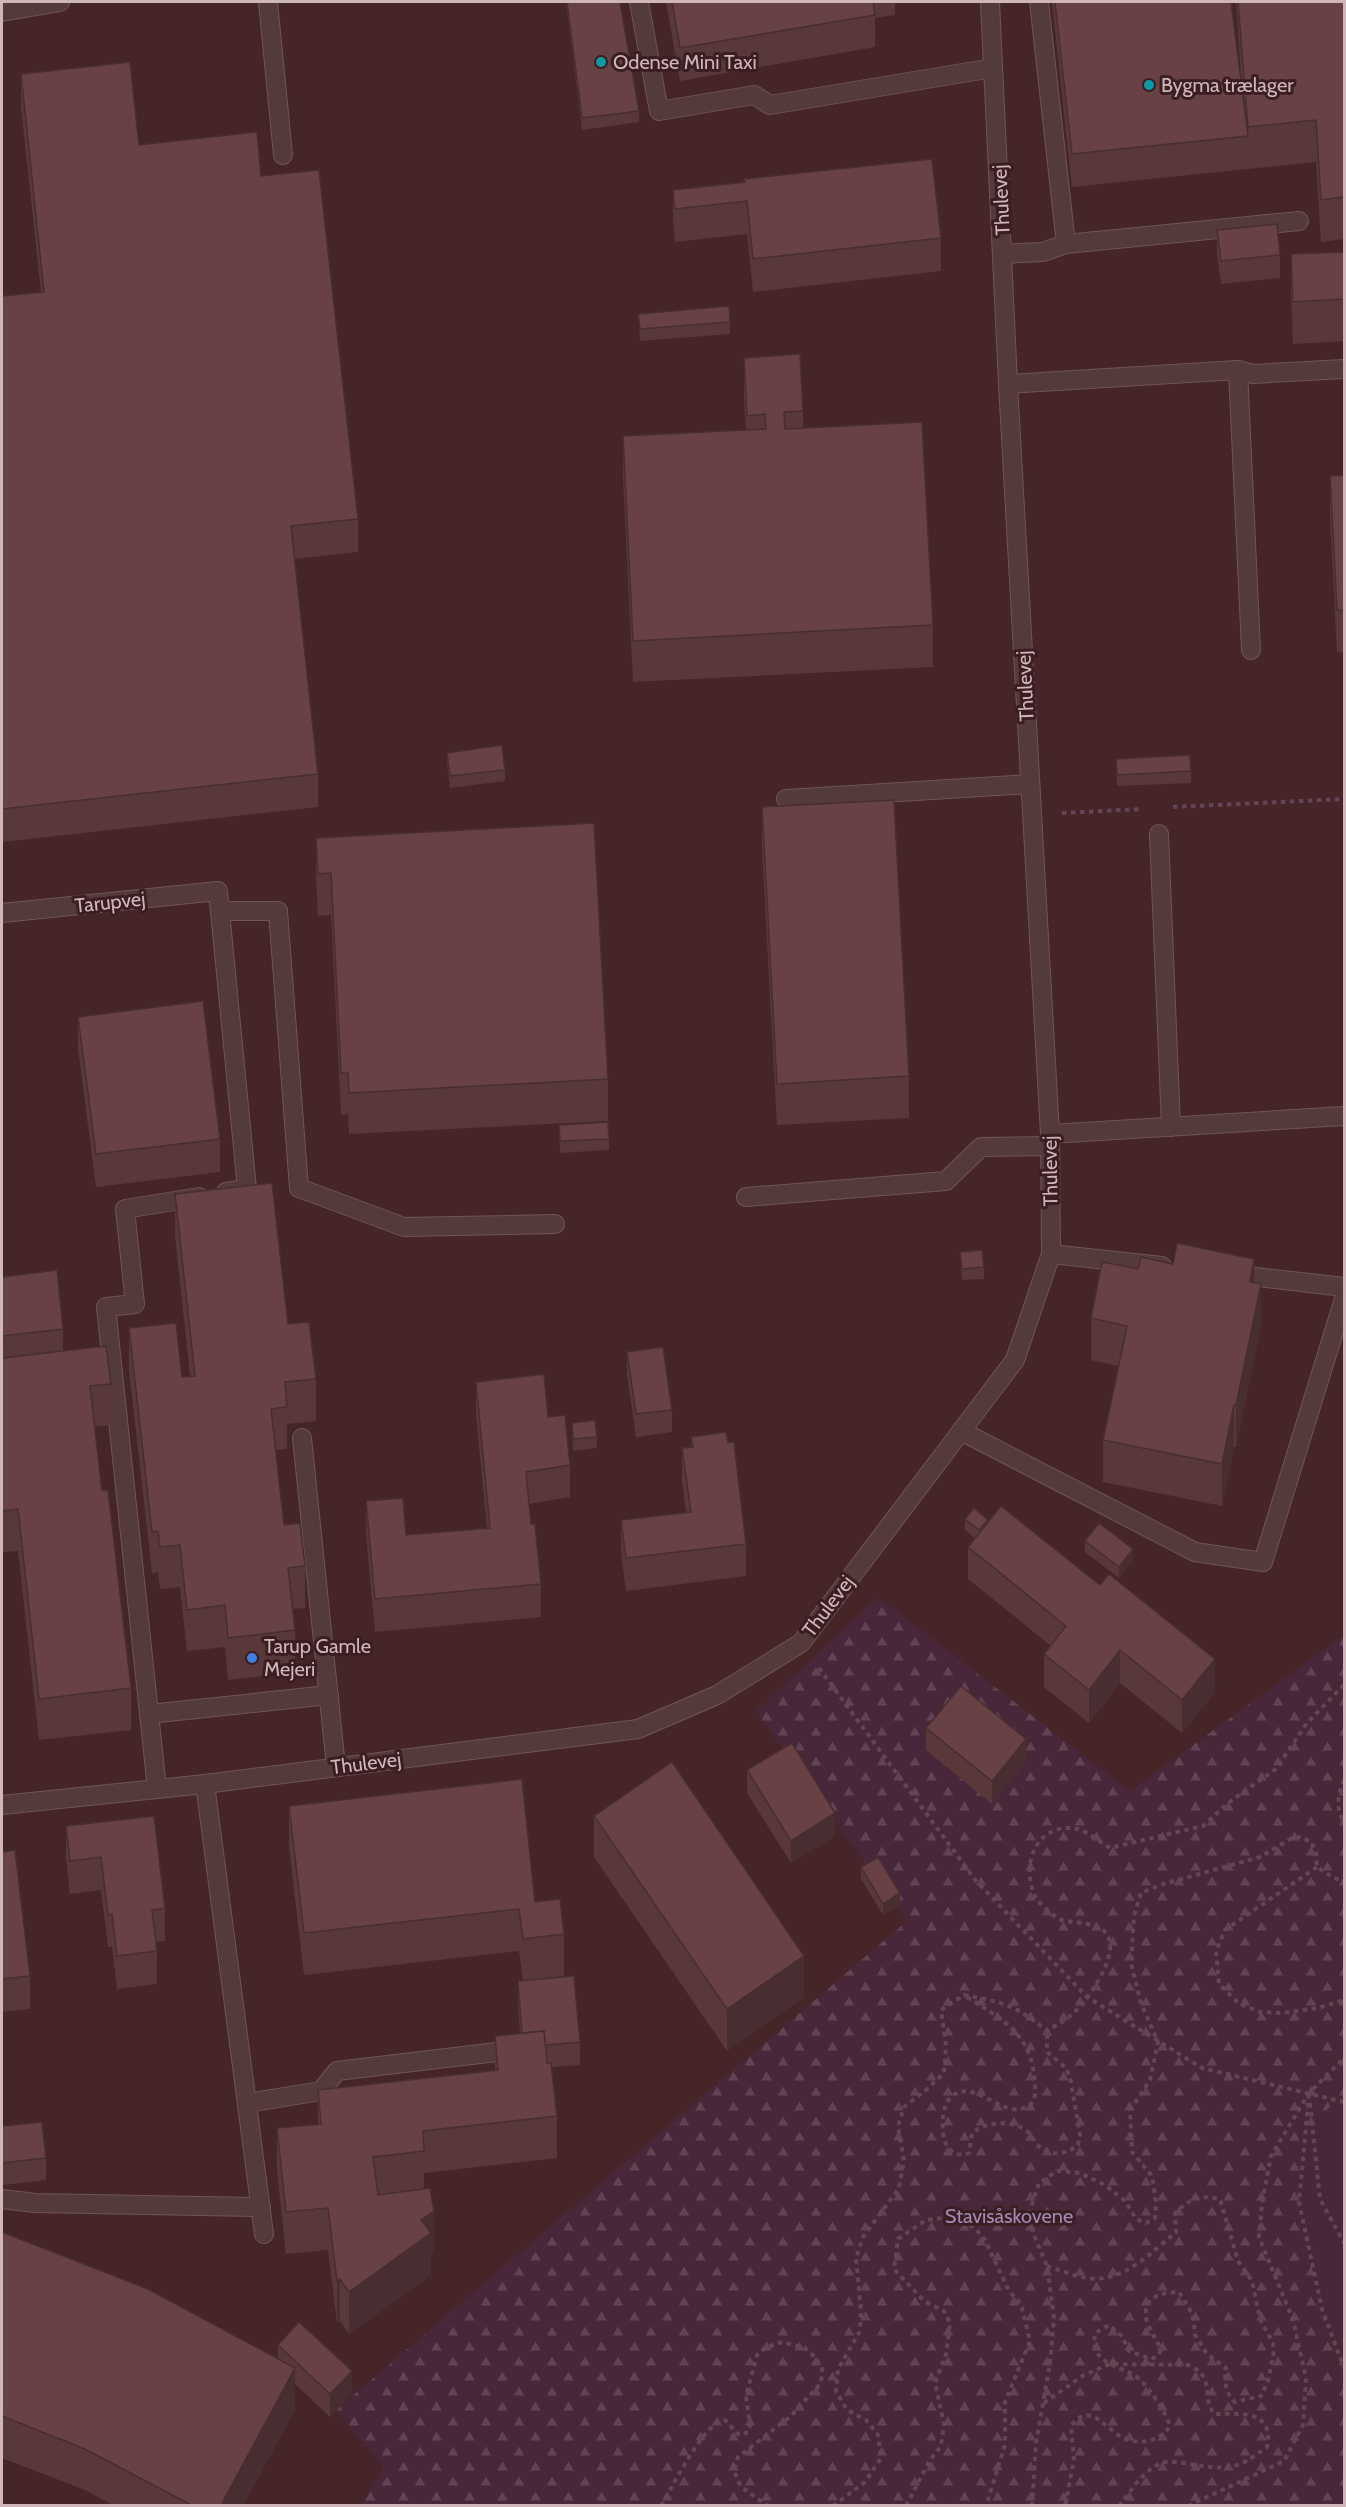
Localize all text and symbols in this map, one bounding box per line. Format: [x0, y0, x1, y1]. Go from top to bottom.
place label: Odense Mini Taxi [613, 50, 757, 74]
marker: Odense Mini Taxi [594, 55, 608, 69]
place label: Bygma trælager [1161, 73, 1294, 97]
marker: Bygma trælager [1142, 78, 1156, 92]
street label: Thulevej [987, 164, 1015, 236]
street label: Thulevej [1011, 650, 1039, 722]
street label: Tarupvej [73, 886, 147, 918]
street label: Thulevej [1037, 1135, 1063, 1207]
street label: Thulevej [797, 1571, 859, 1641]
place label: Tarup Gamle Mejeri [264, 1634, 371, 1681]
marker: Tarup Gamle Mejeri [245, 1651, 259, 1665]
street label: Thulevej [329, 1747, 403, 1779]
park label: Stavisåskovene [945, 2204, 1073, 2228]

